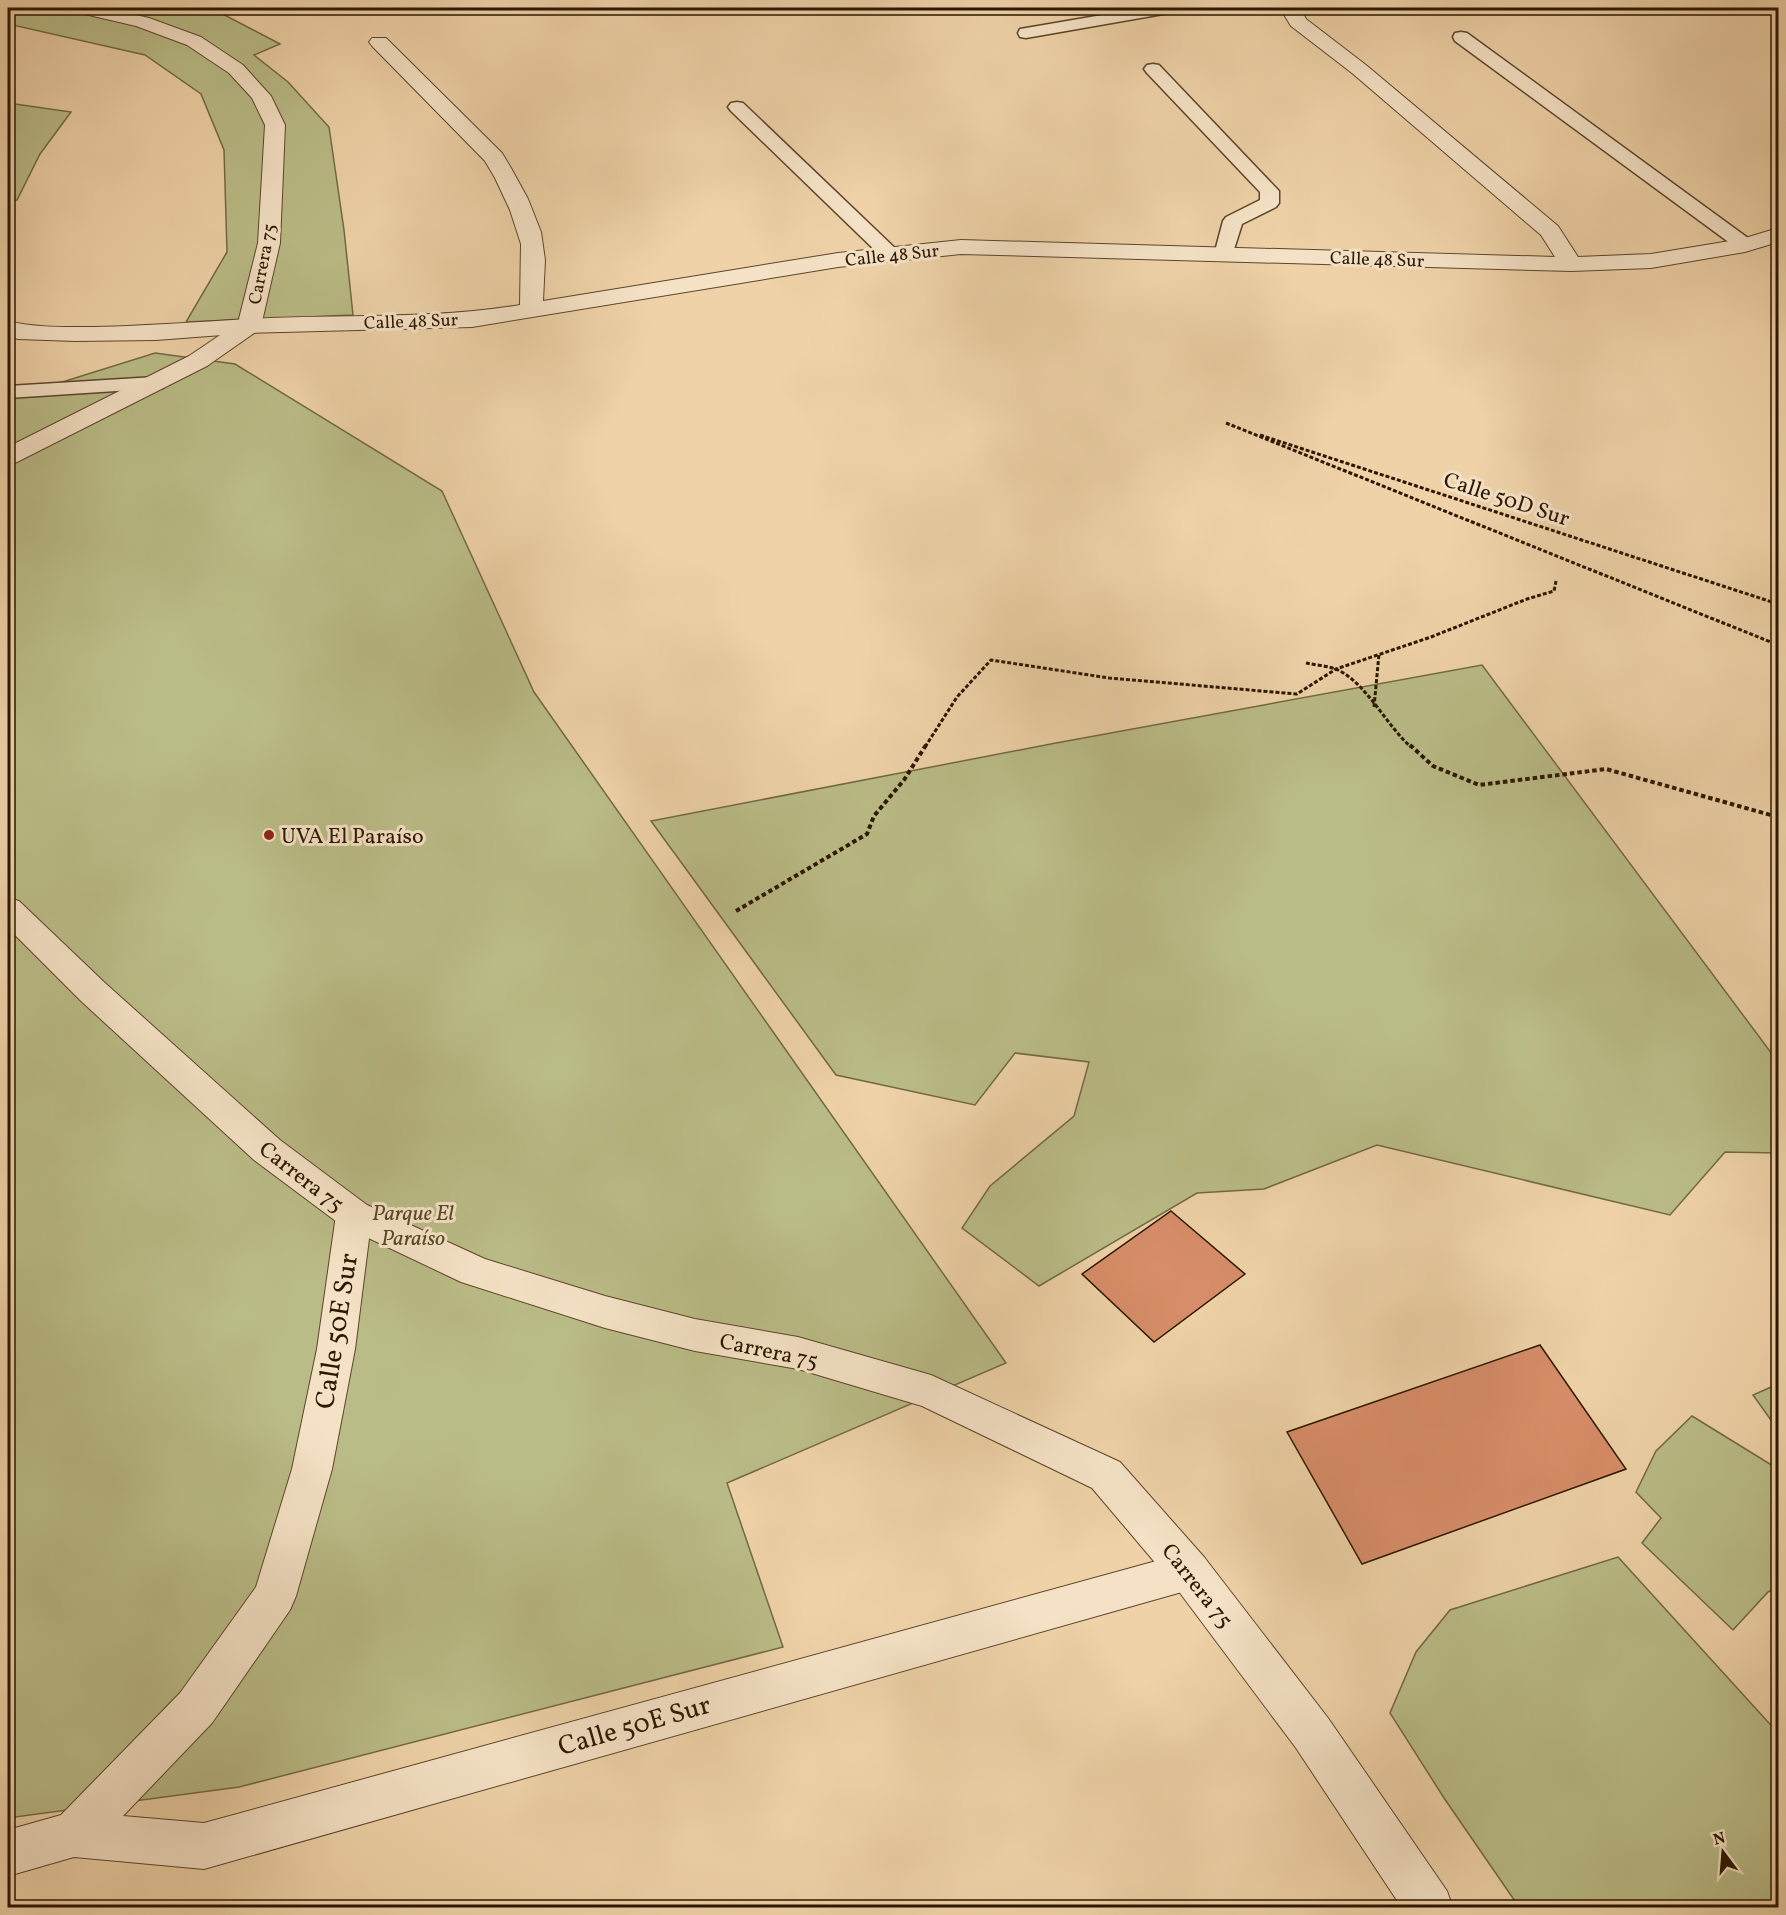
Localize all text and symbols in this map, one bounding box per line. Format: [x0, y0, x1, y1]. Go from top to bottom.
street label: Carrera 75 [243, 222, 284, 307]
street label: Calle 48 Sur [844, 239, 941, 274]
street label: Calle 48 Sur [1329, 246, 1425, 275]
street label: Calle 48 Sur [363, 308, 459, 337]
street label: Calle 50D Sur [1439, 465, 1573, 535]
place label: UVA El Paraíso [281, 822, 424, 853]
marker: UVA El Paraíso [262, 828, 276, 842]
street label: Carrera 75 [252, 1135, 349, 1221]
park label: Parque El Paraíso [372, 1199, 455, 1255]
street label: Calle 50E Sur [307, 1251, 369, 1412]
street label: Carrera 75 [716, 1327, 821, 1378]
street label: Carrera 75 [1153, 1538, 1239, 1635]
street label: Calle 50E Sur [554, 1687, 715, 1767]
north arrow [1693, 1822, 1753, 1882]
text: N [1711, 1827, 1728, 1852]

